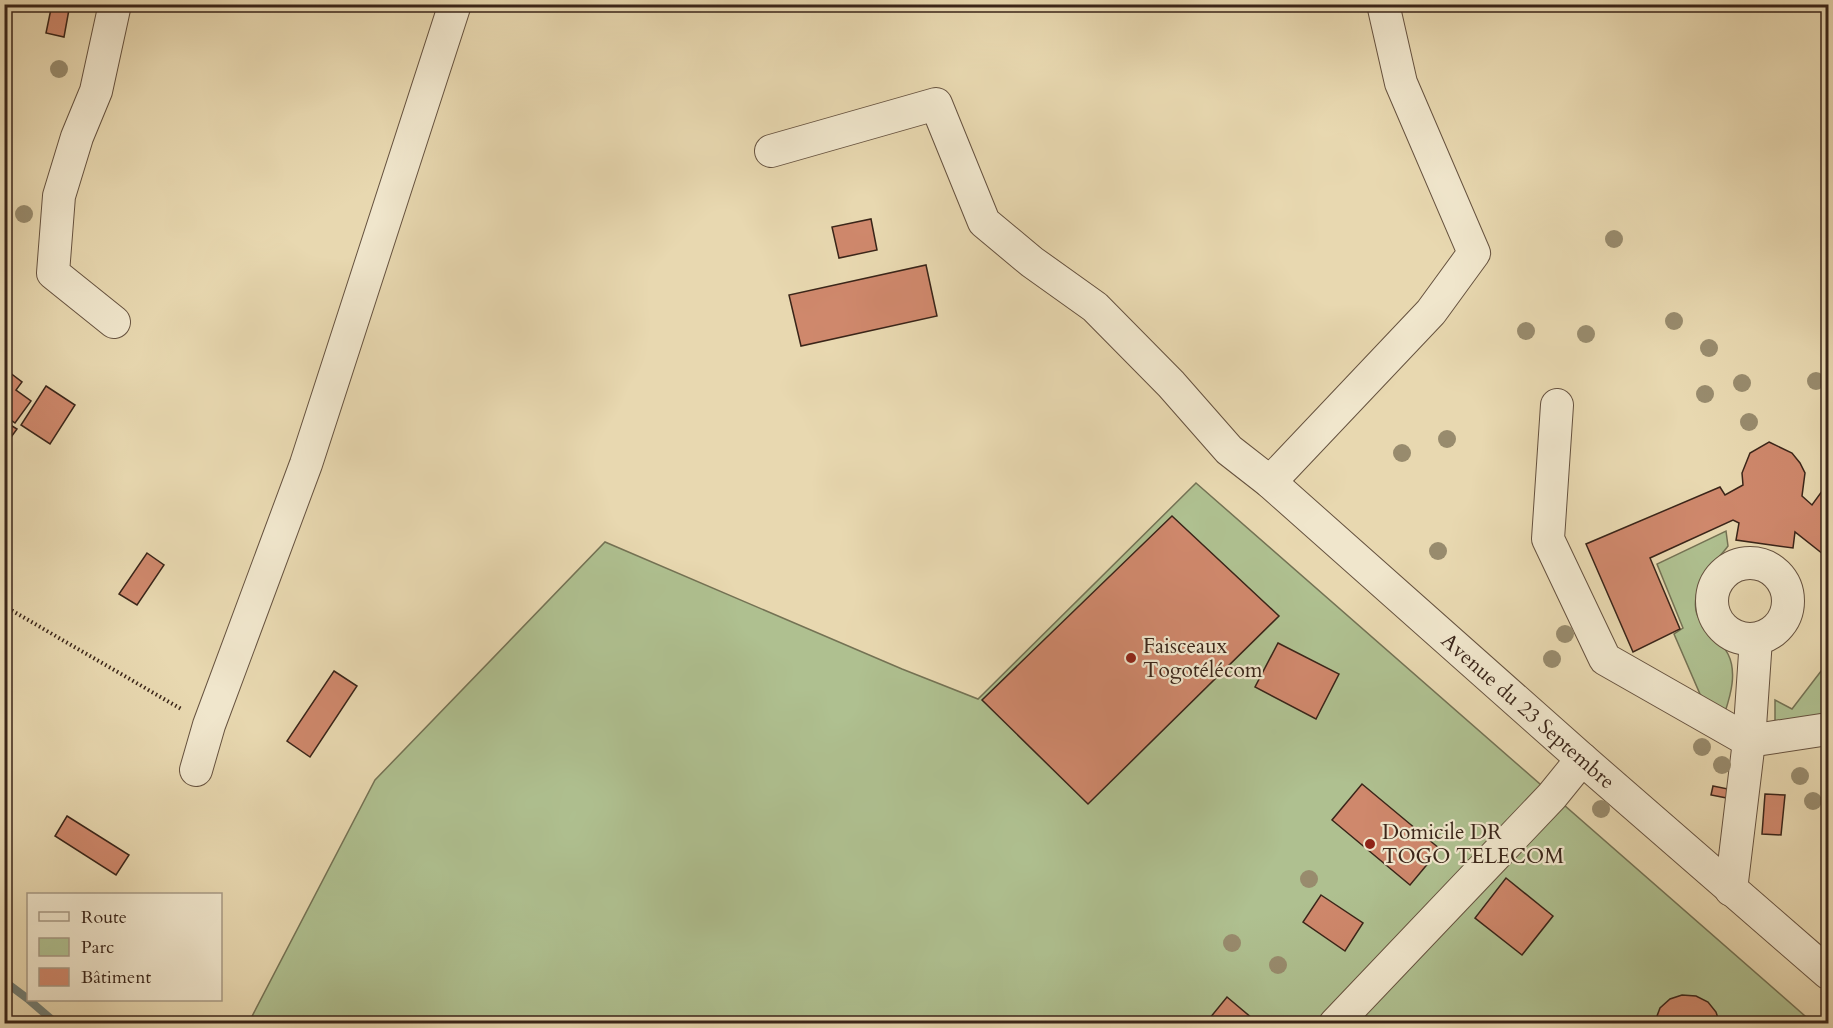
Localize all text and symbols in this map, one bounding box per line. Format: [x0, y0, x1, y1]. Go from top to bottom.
street label: Avenue du 23 Septembre [1435, 626, 1621, 796]
place label: Faisceaux Togotélécom [1143, 632, 1263, 685]
marker: Faisceaux Togotélécom [1124, 651, 1138, 665]
place label: Domicile DR TOGO TELECOM [1382, 818, 1564, 871]
marker: Domicile DR TOGO TELECOM [1363, 837, 1377, 851]
legend [27, 893, 222, 1001]
text: Route [81, 905, 127, 930]
text: Parc [81, 935, 114, 960]
text: Bâtiment [81, 965, 151, 990]

